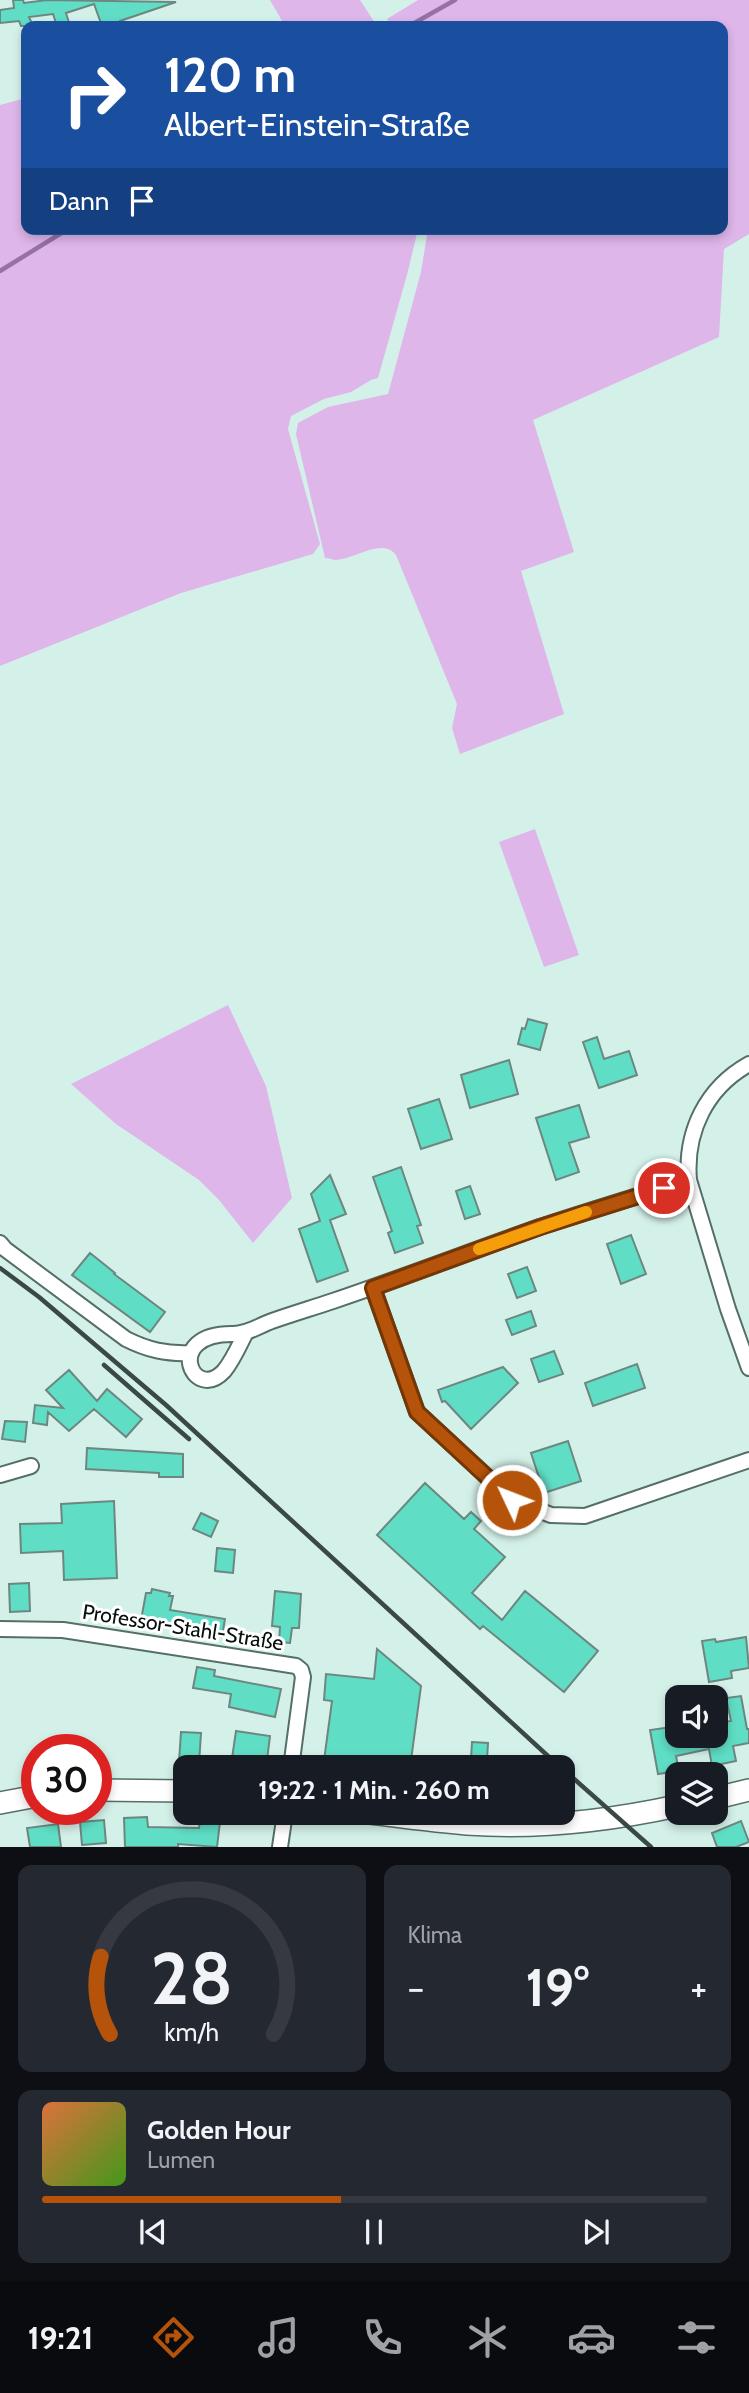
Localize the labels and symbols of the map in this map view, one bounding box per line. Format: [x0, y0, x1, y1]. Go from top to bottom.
pin [634, 1158, 694, 1218]
position arrow [475, 1463, 549, 1537]
street label: Professor-Stahl-Straße [81, 1599, 286, 1655]
speed limit sign: 30 [21, 1734, 112, 1825]

